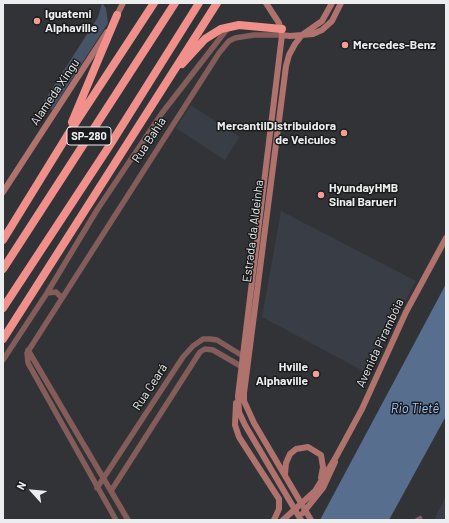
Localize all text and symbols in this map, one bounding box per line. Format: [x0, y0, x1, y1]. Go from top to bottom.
place label: Iguatemi Alphaville [45, 7, 97, 35]
marker: Iguatemi Alphaville [32, 16, 42, 26]
place label: Mercedes-Benz [353, 38, 436, 52]
marker: Mercedes-Benz [340, 40, 350, 50]
street label: Alameda Xingu [28, 56, 82, 128]
street label: Rua Bahia [129, 114, 169, 166]
place label: MercantilDistribuidora de Veiculos [217, 119, 336, 147]
road number: SP-280 [67, 127, 111, 145]
marker: MercantilDistribuidora de Veiculos [339, 128, 349, 138]
street label: Estrada da Aldeinha [240, 179, 266, 283]
place label: HyundayHMB Sinal Barueri [329, 181, 398, 209]
marker: HyundayHMB Sinal Barueri [316, 190, 326, 200]
street label: Avenida Pirambóia [353, 296, 407, 390]
place label: Hville Alphaville [256, 360, 308, 388]
street label: Rua Ceará [130, 361, 170, 413]
marker: Hville Alphaville [311, 369, 321, 379]
water label: Rio Tietê [391, 401, 439, 417]
north arrow [12, 471, 52, 511]
text: N [13, 479, 28, 492]

